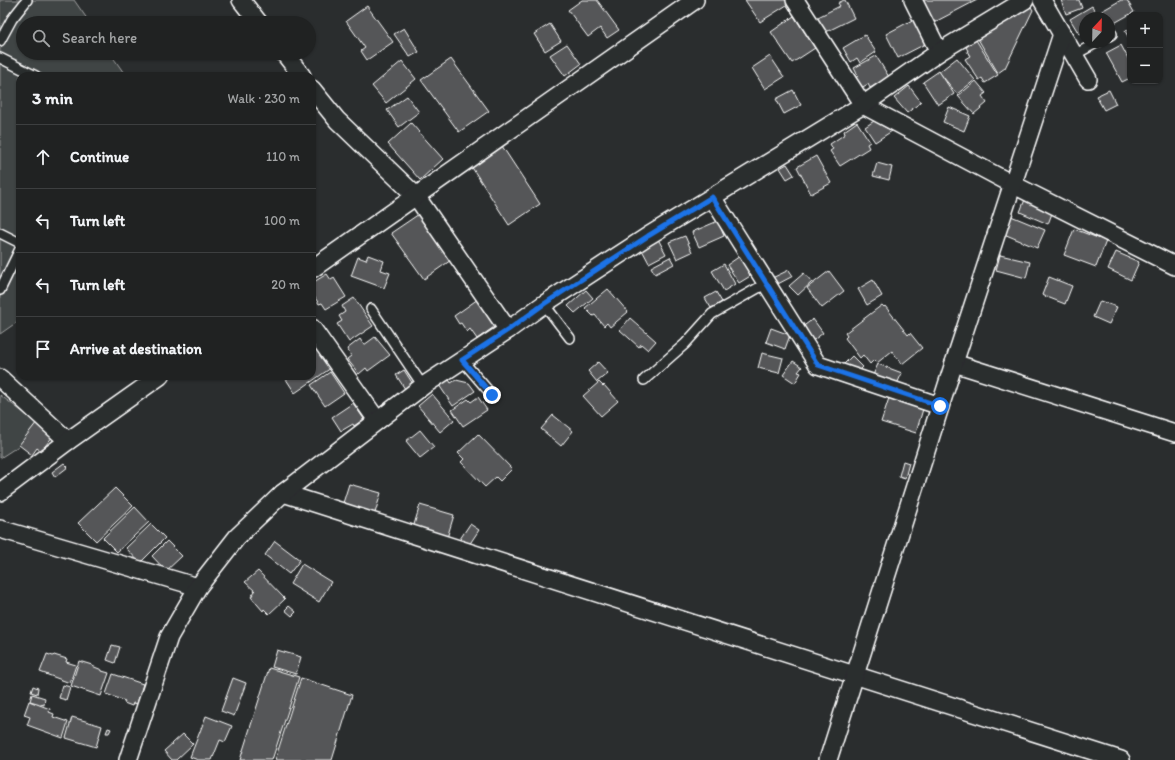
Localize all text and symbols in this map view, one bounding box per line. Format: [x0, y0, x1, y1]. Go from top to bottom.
north arrow [1079, 12, 1115, 48]
map controls [1127, 12, 1163, 84]
button: + [1127, 12, 1163, 48]
search box [16, 16, 316, 60]
icon: search [30, 27, 52, 49]
text: Search here [62, 29, 137, 47]
button: − [1127, 48, 1163, 84]
text: 3 min [32, 88, 73, 108]
text: Walk · 230 m [228, 91, 300, 106]
icon: ahead [32, 146, 54, 168]
text: Continue [70, 148, 129, 166]
text: 110 m [266, 149, 300, 164]
icon: left [32, 210, 54, 232]
text: Turn left [70, 212, 125, 230]
text: 100 m [264, 213, 300, 228]
icon: left [32, 274, 54, 296]
text: Turn left [70, 276, 125, 294]
text: 20 m [271, 277, 300, 292]
icon: arrive [32, 338, 54, 360]
text: Arrive at destination [70, 340, 202, 358]
route end [483, 386, 501, 404]
route start [931, 397, 949, 415]

